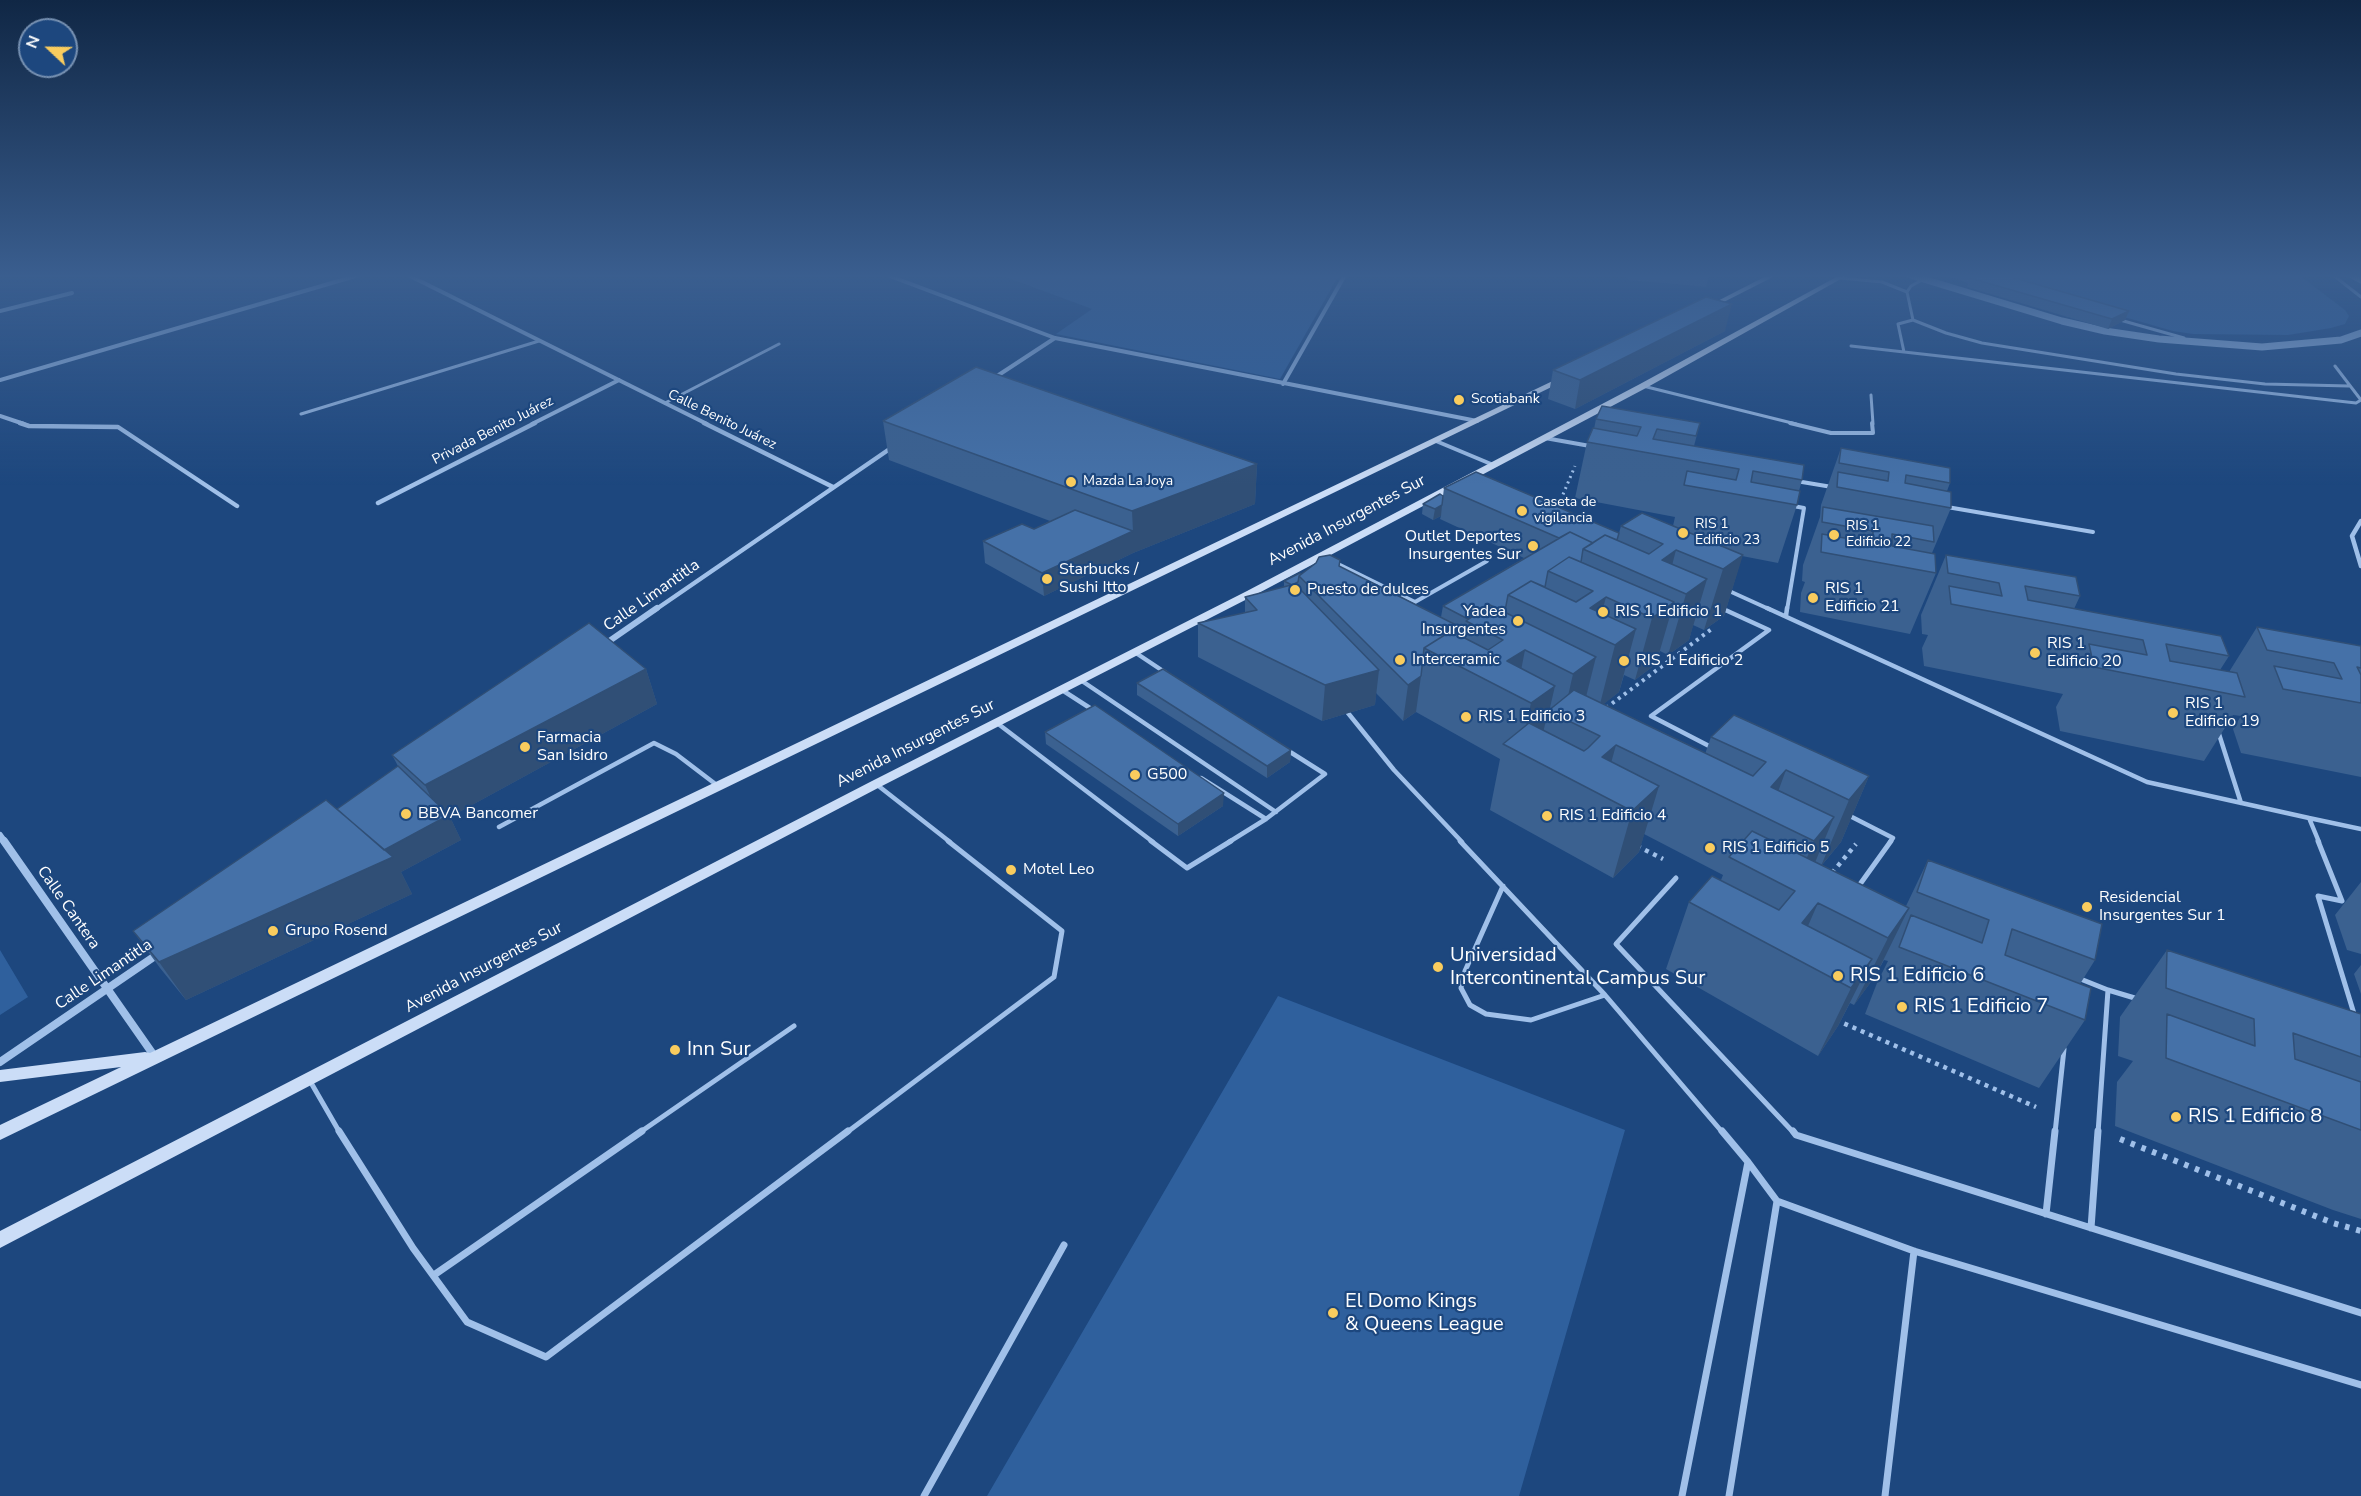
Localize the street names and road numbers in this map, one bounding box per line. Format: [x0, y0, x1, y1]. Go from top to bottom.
street label: Calle Benito Juárez [665, 386, 779, 454]
street label: Privada Benito Juárez [430, 393, 556, 469]
street label: Avenida Insurgentes Sur [1265, 471, 1429, 571]
street label: Calle Limantitla [600, 556, 704, 636]
street label: Avenida Insurgentes Sur [833, 696, 999, 792]
street label: Calle Cantera [32, 863, 104, 953]
street label: Avenida Insurgentes Sur [402, 918, 566, 1018]
street label: Calle Limantitla [52, 936, 156, 1014]

